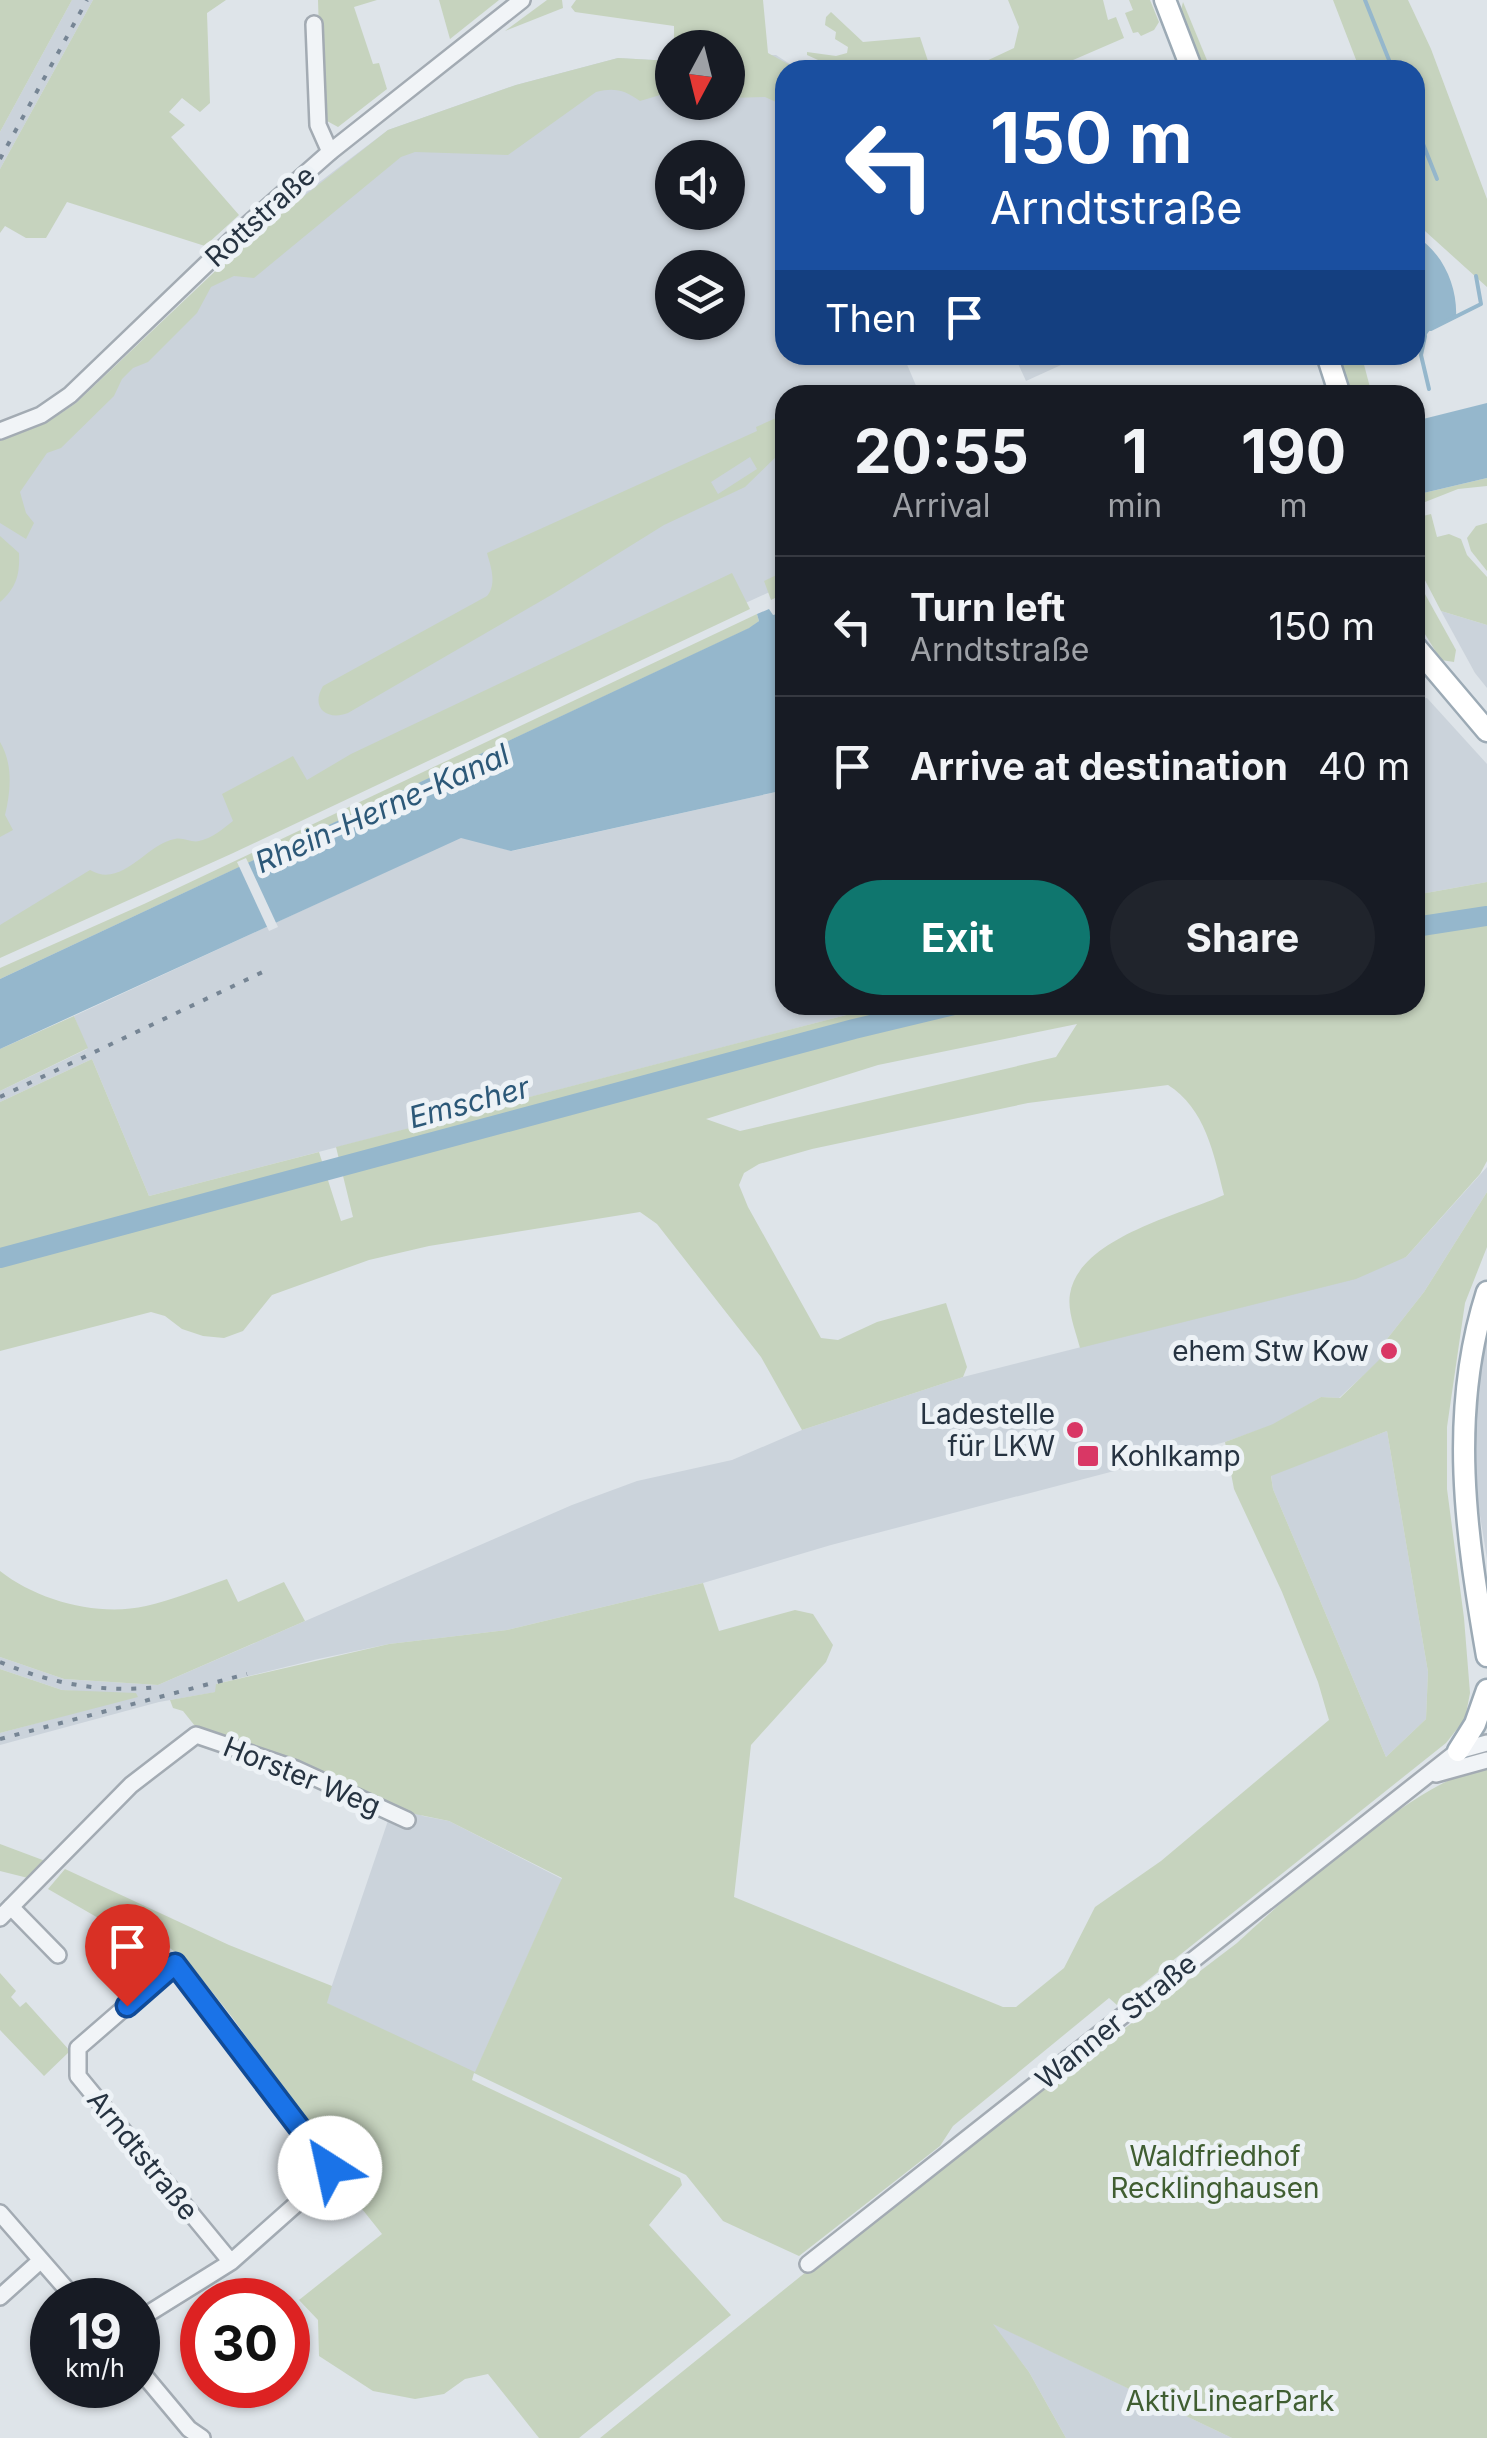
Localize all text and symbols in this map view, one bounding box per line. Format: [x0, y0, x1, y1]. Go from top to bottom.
north arrow [655, 30, 745, 120]
map controls [655, 30, 745, 340]
text: 150 m [990, 95, 1193, 180]
icon: left [825, 100, 955, 230]
button: sound [655, 140, 745, 230]
street label: Rottstraße [198, 158, 322, 274]
text: Arndtstraße [990, 180, 1242, 235]
button: layers [655, 250, 745, 340]
icon: arrive [937, 290, 992, 345]
text: Then [825, 295, 917, 341]
text: 20:55 [854, 415, 1029, 487]
text: 1 [1122, 415, 1148, 487]
text: 190 [1241, 415, 1346, 487]
text: Arrival [892, 486, 990, 525]
text: min [1108, 486, 1162, 525]
text: m [1280, 486, 1308, 525]
text: Turn left [910, 584, 1065, 630]
icon: left [825, 599, 880, 654]
text: 150 m [1268, 603, 1375, 649]
text: Arndtstraße [910, 630, 1090, 669]
water label: Rhein-Herne-Kanal [249, 736, 515, 880]
icon: arrive [825, 739, 880, 794]
text: Arrive at destination [910, 743, 1288, 789]
text: 40 m [1318, 743, 1410, 789]
button: Exit [825, 880, 1090, 995]
button: Share [1110, 880, 1375, 995]
water label: Emscher [405, 1068, 534, 1135]
place label: ehem Stw Kow [1172, 1334, 1369, 1368]
marker: ehem Stw Kow [1378, 1340, 1400, 1362]
place label: Ladestelle für LKW [920, 1397, 1055, 1463]
marker: Ladestelle für LKW [1064, 1419, 1086, 1441]
place label: Kohlkamp [1110, 1439, 1241, 1473]
marker: Kohlkamp [1075, 1443, 1101, 1469]
street label: Horster Weg [219, 1729, 385, 1823]
pin [85, 1904, 170, 2007]
icon: arrive [100, 1919, 155, 1974]
street label: Wanner Straße [1029, 1946, 1203, 2096]
street label: Arndtstraße [80, 2083, 206, 2227]
position arrow [278, 2116, 382, 2220]
park label: Waldfriedhof Recklinghausen [1110, 2139, 1320, 2205]
speed limit sign: 30 [180, 2278, 310, 2408]
text: 19 [68, 2301, 122, 2361]
text: km/h [65, 2353, 125, 2383]
park label: AktivLinearPark [1126, 2384, 1334, 2418]

